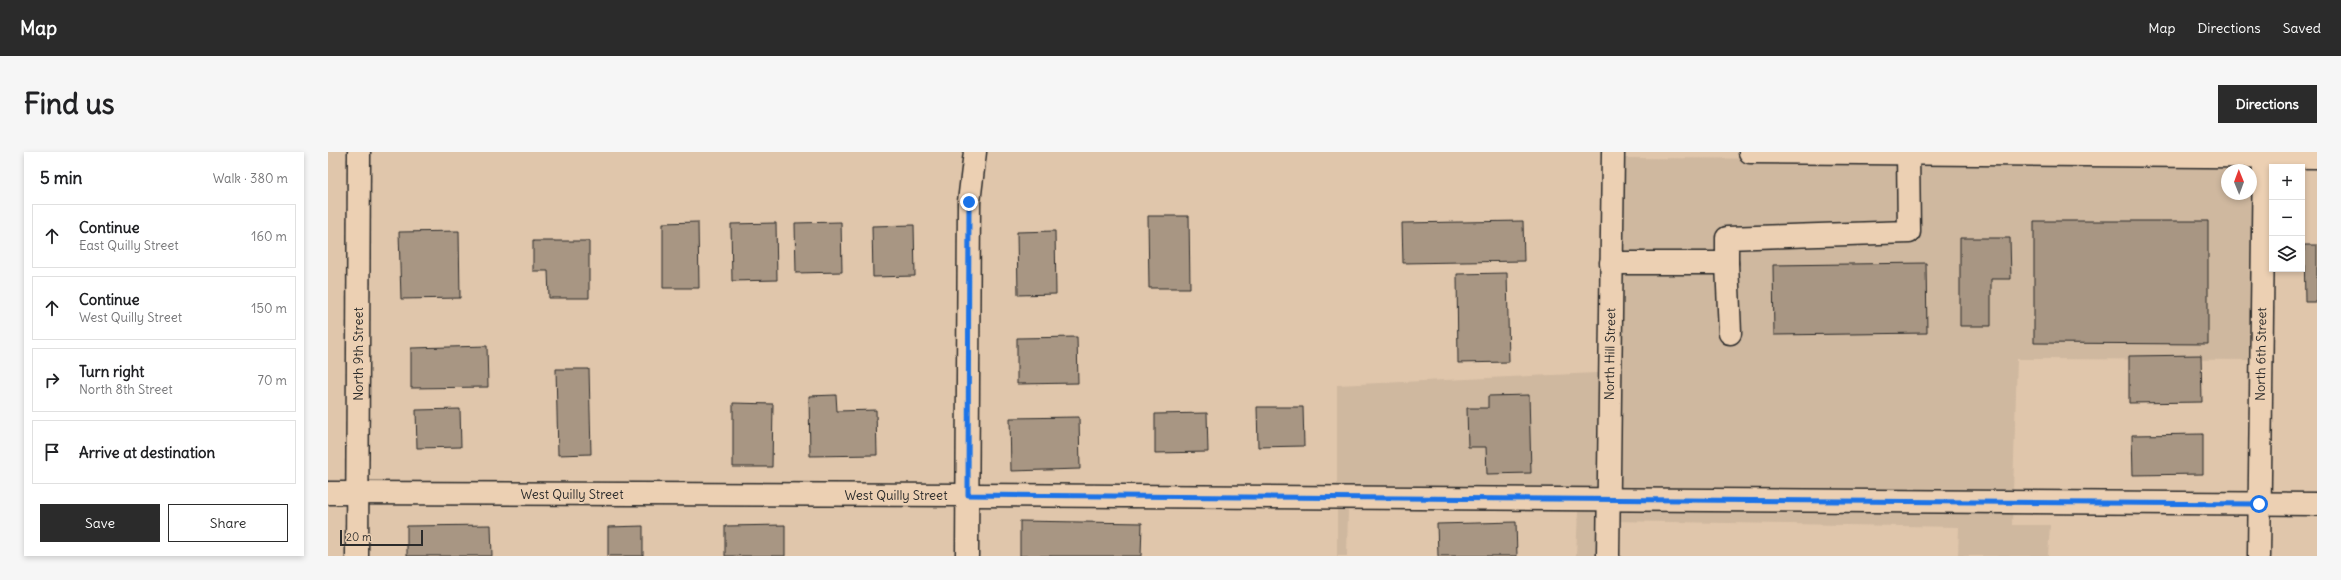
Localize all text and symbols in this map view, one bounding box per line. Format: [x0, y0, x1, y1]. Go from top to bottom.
text: Map [20, 16, 57, 40]
text: Map [2148, 19, 2175, 37]
text: Directions [2197, 19, 2261, 37]
text: Saved [2283, 19, 2321, 37]
button: Directions [2218, 85, 2317, 123]
text: Find us [24, 86, 115, 122]
north arrow [2221, 164, 2257, 200]
map controls [2269, 164, 2305, 272]
button: + [2269, 164, 2305, 200]
text: 5 min [40, 167, 82, 189]
text: Walk · 380 m [213, 170, 288, 187]
route end [960, 193, 978, 211]
button: − [2269, 200, 2305, 236]
text: Continue [79, 218, 140, 237]
icon: ahead [41, 225, 63, 247]
text: 160 m [251, 228, 287, 245]
button: layers [2269, 236, 2305, 272]
text: East Quilly Street [79, 237, 179, 254]
text: Continue [79, 290, 140, 309]
icon: ahead [41, 297, 63, 319]
text: 150 m [251, 300, 287, 317]
street label: North 6th Street [2252, 306, 2270, 401]
street label: North 9th Street [350, 307, 367, 401]
street label: North Hill Street [1601, 307, 1619, 400]
text: West Quilly Street [79, 309, 182, 326]
text: Turn right [79, 362, 144, 381]
icon: right [41, 369, 63, 391]
text: 70 m [258, 372, 287, 389]
text: North 8th Street [79, 381, 173, 398]
icon: arrive [41, 441, 63, 463]
text: Arrive at destination [79, 443, 215, 462]
street label: West Quilly Street [520, 486, 624, 503]
street label: West Quilly Street [844, 487, 948, 504]
route start [2250, 495, 2268, 513]
button: Save [40, 504, 160, 542]
button: Share [168, 504, 288, 542]
scale bar [340, 528, 423, 547]
text: 20 m [346, 530, 372, 544]

